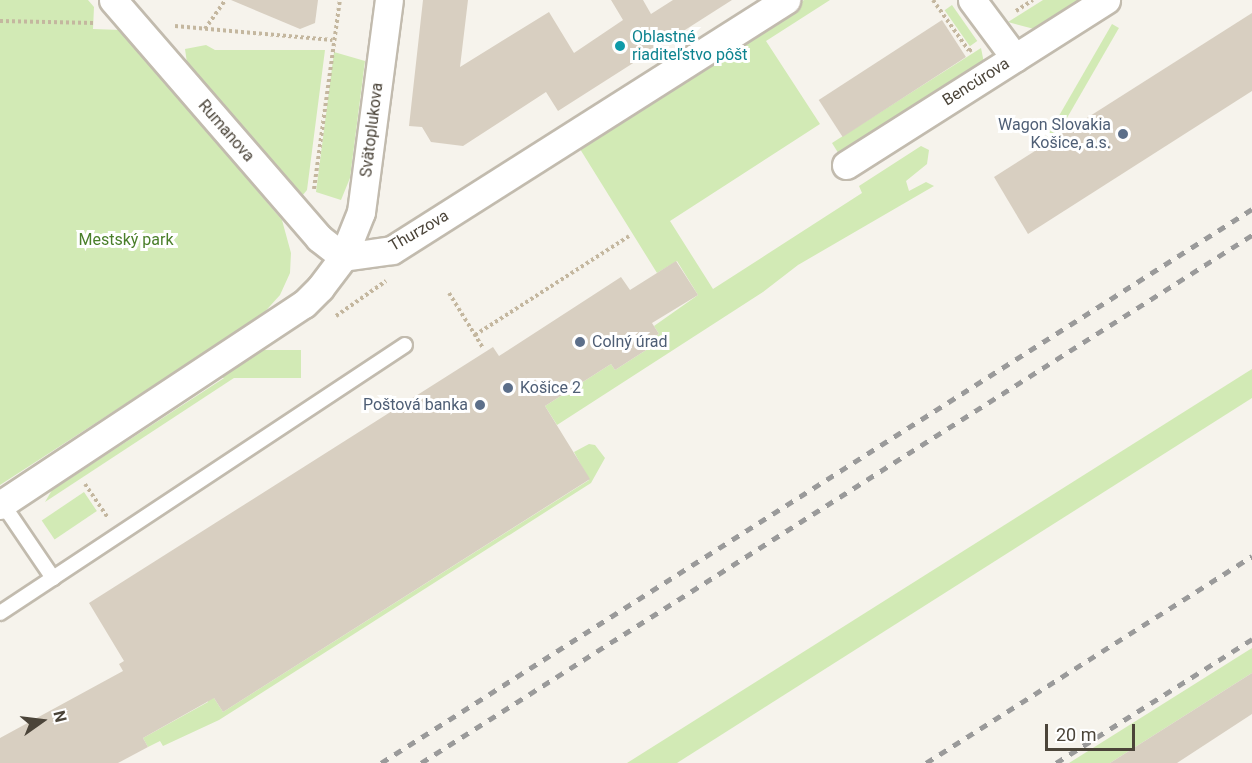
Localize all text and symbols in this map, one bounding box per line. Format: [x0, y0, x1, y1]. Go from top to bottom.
place label: Oblastné riaditeľstvo pôšt [632, 27, 748, 65]
marker: Oblastné riaditeľstvo pôšt [613, 39, 627, 53]
street label: Bencúrova [939, 54, 1013, 110]
street label: Svätoplukova [357, 82, 387, 178]
street label: Rumanova [194, 96, 258, 166]
place label: Wagon Slovakia Košice, a.s. [998, 115, 1111, 153]
marker: Wagon Slovakia Košice, a.s. [1116, 127, 1130, 141]
street label: Thurzova [386, 206, 452, 256]
park label: Mestský park [78, 230, 174, 250]
place label: Colný úrad [592, 332, 667, 352]
marker: Colný úrad [573, 335, 587, 349]
place label: Košice 2 [520, 378, 581, 398]
marker: Košice 2 [501, 381, 515, 395]
place label: Poštová banka [363, 395, 468, 415]
marker: Poštová banka [473, 398, 487, 412]
north arrow [12, 691, 72, 751]
text: N [49, 709, 71, 724]
scale bar [1048, 712, 1138, 750]
text: 20 m [1056, 724, 1096, 745]

